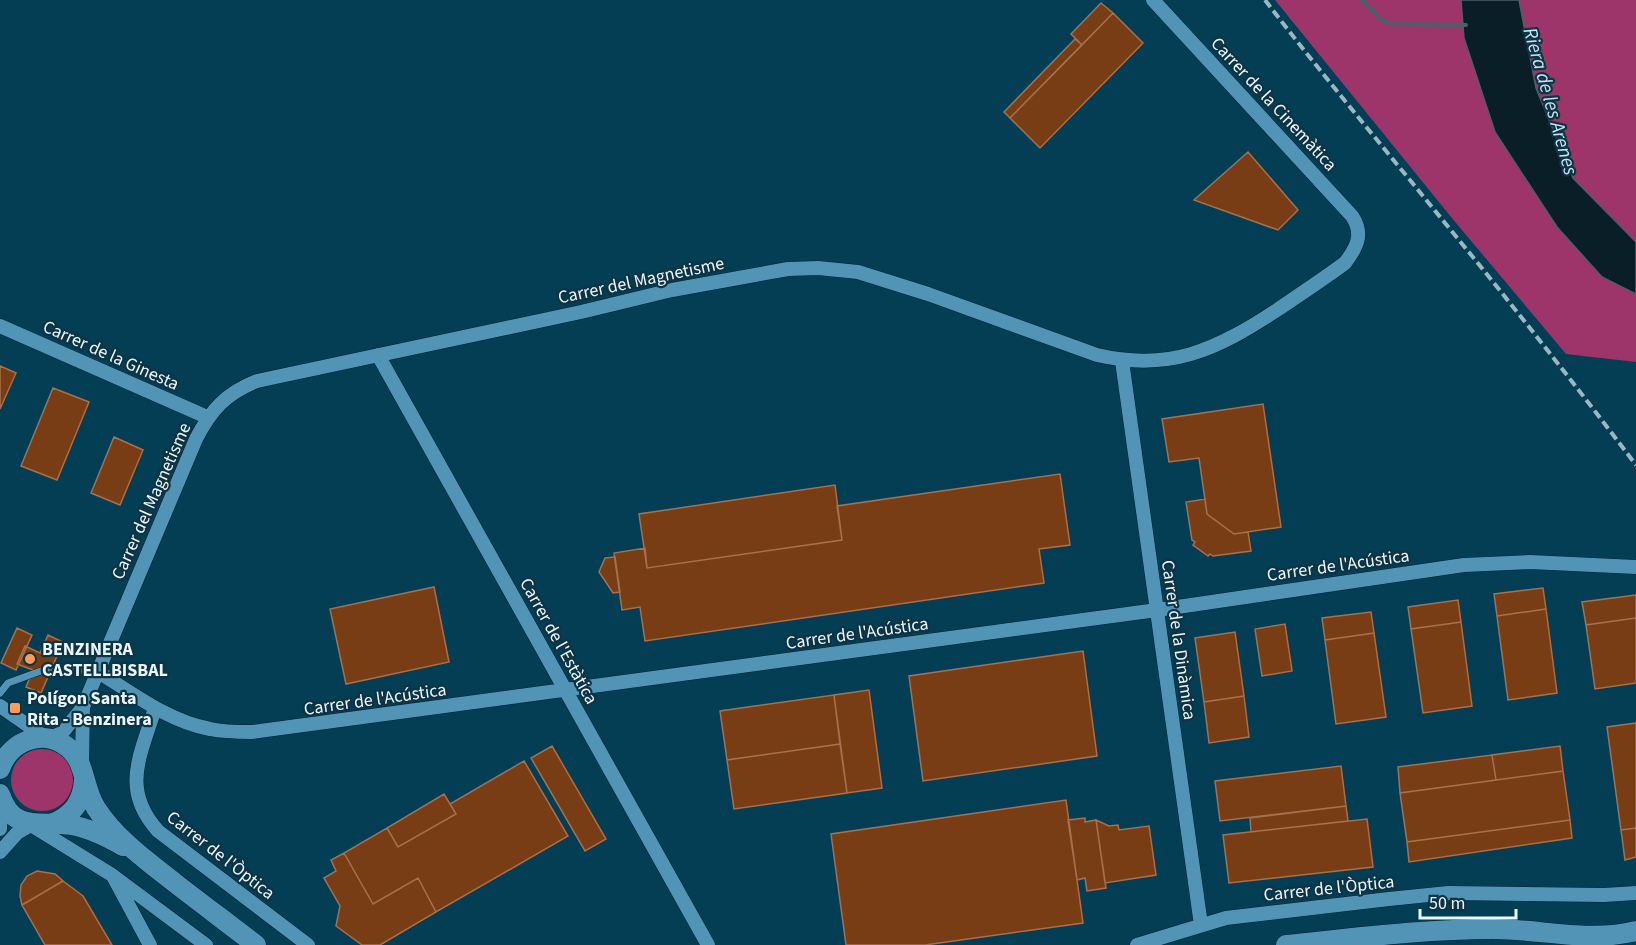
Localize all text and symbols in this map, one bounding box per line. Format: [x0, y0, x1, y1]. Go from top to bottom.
water label: Riera de les Arenes [1516, 24, 1584, 178]
street label: Carrer de la Cinemàtica [1205, 32, 1342, 177]
street label: Carrer del Magnetisme [556, 251, 727, 310]
street label: Carrer de la Ginesta [39, 314, 183, 397]
street label: Carrer del Magnetisme [106, 419, 197, 584]
street label: Carrer de l'Acústica [1265, 543, 1411, 588]
street label: Carrer de la Dinàmica [1155, 559, 1202, 722]
street label: Carrer de l'Estàtica [513, 574, 604, 709]
street label: Carrer de l'Acústica [784, 611, 930, 656]
place label: BENZINERA CASTELLBISBAL [42, 637, 168, 683]
marker: BENZINERA CASTELLBISBAL [23, 652, 37, 666]
street label: Carrer de l'Acústica [302, 677, 448, 722]
place label: Polígon Santa Rita - Benzinera [27, 686, 152, 732]
marker: Polígon Santa Rita - Benzinera [8, 701, 22, 715]
street label: Carrer de l'Òptica [161, 805, 280, 906]
street label: Carrer de l'Òptica [1262, 869, 1396, 908]
scale bar [1420, 882, 1516, 920]
text: 50 m [1429, 891, 1465, 916]

